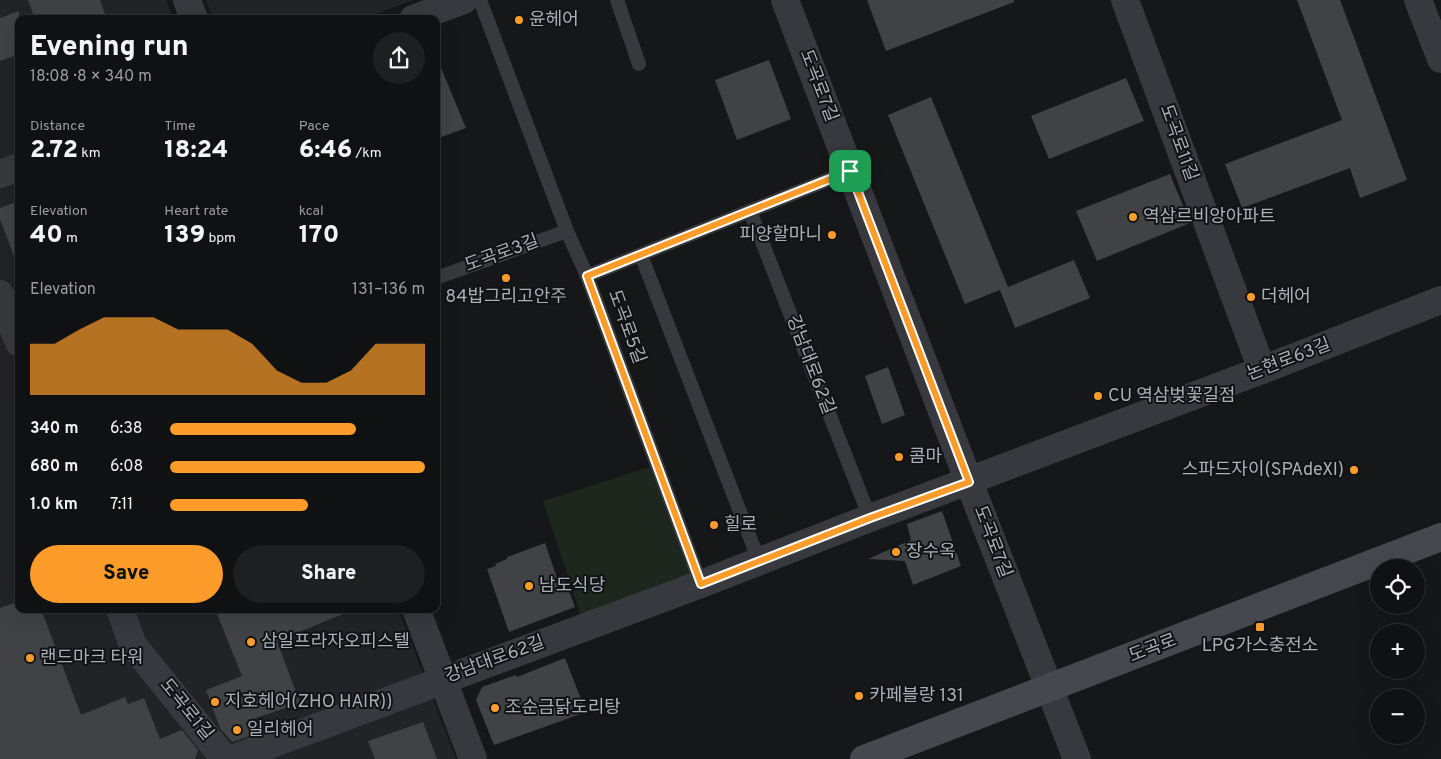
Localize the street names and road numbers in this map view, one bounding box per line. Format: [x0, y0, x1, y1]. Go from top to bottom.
street label: 도곡로7길 [794, 47, 842, 125]
street label: 도곡로11길 [1154, 102, 1202, 184]
street label: 도곡로3길 [462, 230, 542, 278]
street label: 도곡로5길 [602, 287, 650, 367]
street label: 강남대로62길 [781, 312, 839, 418]
street label: 논현로63길 [1244, 334, 1334, 386]
street label: 도곡로7길 [968, 503, 1016, 581]
street label: 도곡로 [1126, 629, 1180, 669]
street label: 강남대로62길 [442, 631, 548, 689]
street label: 도곡로1길 [154, 674, 218, 746]

